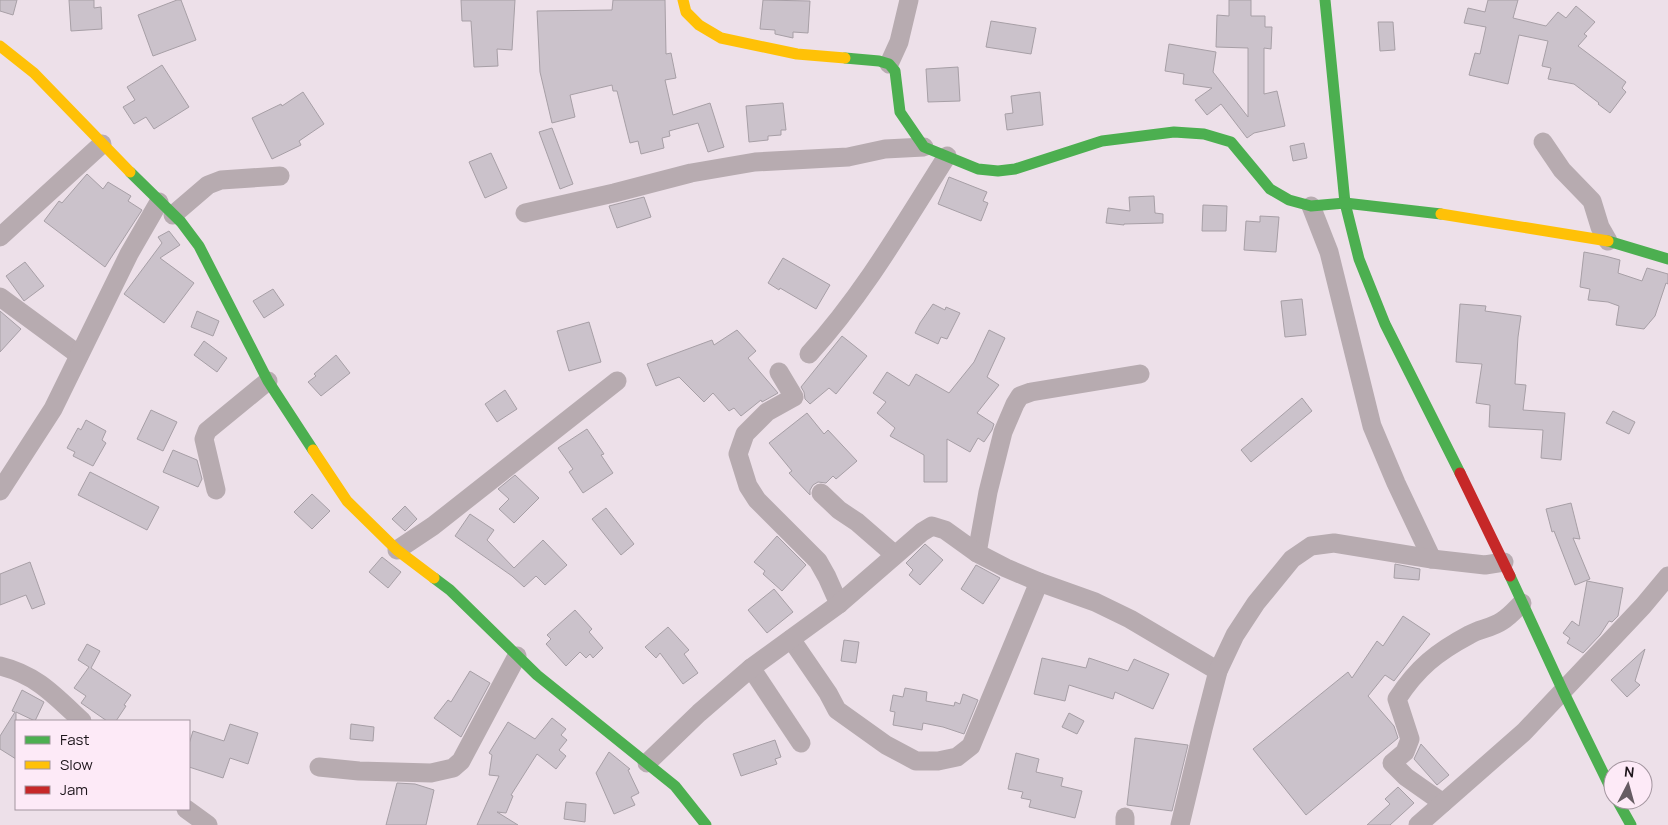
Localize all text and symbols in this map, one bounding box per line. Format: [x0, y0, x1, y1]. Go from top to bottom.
legend [15, 720, 190, 810]
text: Fast [60, 729, 89, 750]
text: Slow [60, 754, 93, 775]
north arrow [1603, 760, 1653, 810]
text: N [1623, 762, 1635, 782]
text: Jam [60, 779, 88, 800]

